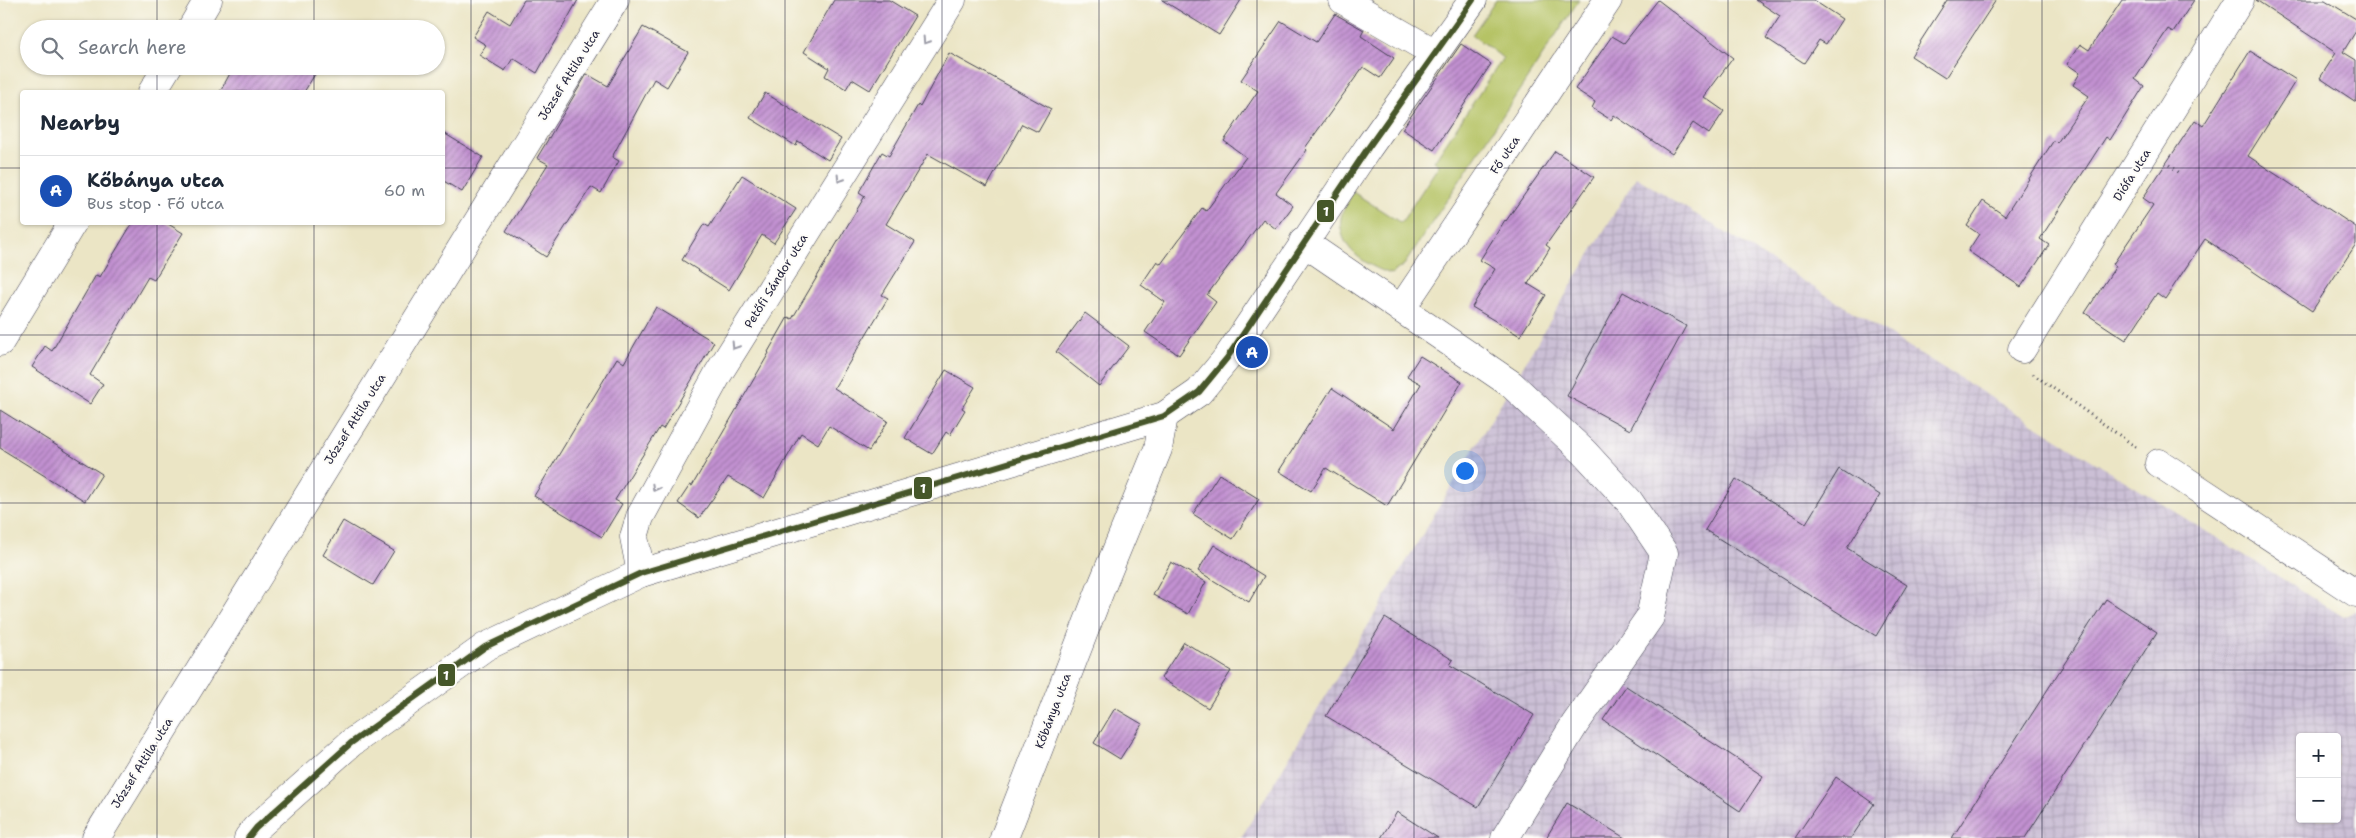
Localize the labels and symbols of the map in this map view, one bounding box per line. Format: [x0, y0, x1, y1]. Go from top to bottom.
street label: József Attila utca [535, 26, 604, 123]
one-way arrow [922, 36, 932, 45]
street label: Fő utca [1486, 132, 1524, 177]
street label: Diófa utca [2110, 145, 2155, 204]
one-way arrow [836, 174, 846, 183]
line badge: 1 [1316, 199, 1335, 223]
text: 1 [1323, 202, 1329, 220]
street label: Petőfi Sándor utca [741, 230, 812, 331]
pin: A [1236, 333, 1268, 371]
one-way arrow [731, 341, 741, 350]
street label: József Attila utca [321, 370, 390, 467]
your location [1452, 458, 1478, 484]
line badge: 1 [913, 476, 933, 500]
text: 1 [920, 479, 926, 497]
one-way arrow [652, 483, 662, 492]
line badge: 1 [437, 663, 456, 687]
text: 1 [443, 666, 449, 684]
street label: Kőbánya utca [1031, 670, 1075, 751]
street label: József Attila utca [108, 714, 177, 811]

